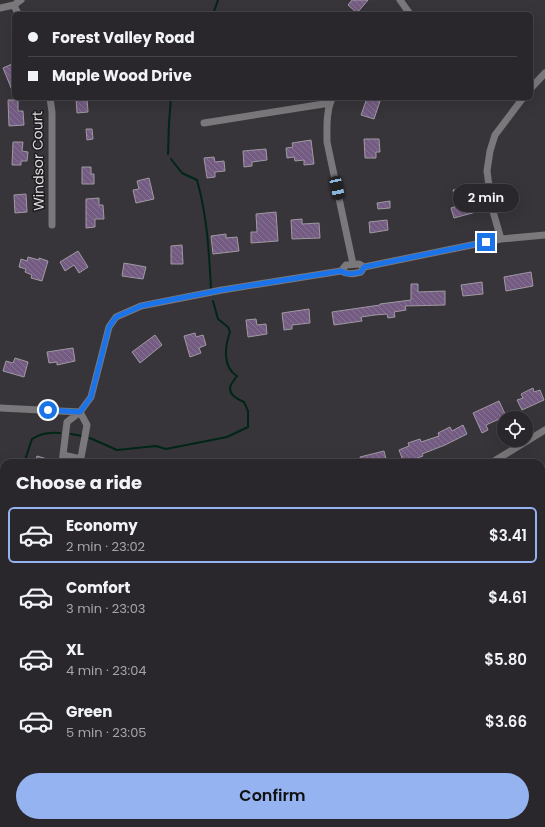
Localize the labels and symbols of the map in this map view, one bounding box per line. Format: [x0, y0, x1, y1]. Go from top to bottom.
street label: Windsor Court [27, 111, 49, 211]
car [329, 175, 345, 201]
callout: 2 min [453, 184, 519, 212]
route end [477, 233, 495, 251]
route start [39, 401, 57, 419]

